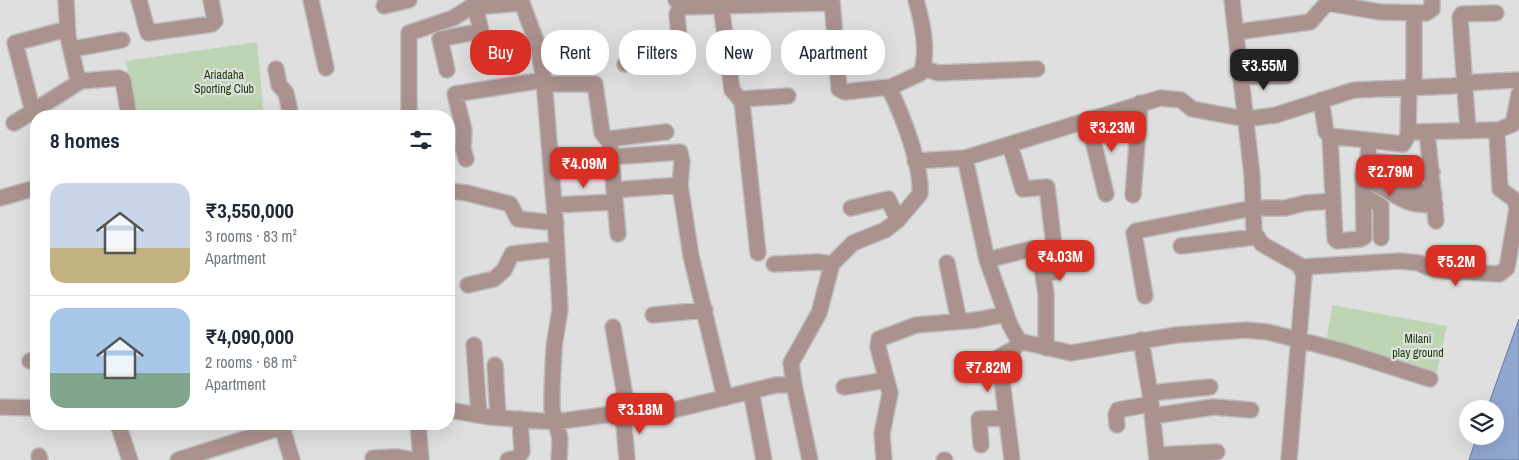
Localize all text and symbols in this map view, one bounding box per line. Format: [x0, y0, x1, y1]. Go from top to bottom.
chip: Buy [470, 30, 531, 75]
chip: Rent [541, 30, 609, 75]
chip: Filters [619, 30, 696, 75]
chip: New [706, 30, 771, 75]
chip: Apartment [781, 30, 885, 75]
pin: ₹3.55M [1223, 48, 1305, 91]
text: ₹3.55M [1241, 54, 1287, 76]
park label: Ariadaha Sporting Club [194, 67, 254, 97]
pin: ₹3.23M [1071, 110, 1153, 153]
text: ₹3.23M [1089, 116, 1135, 138]
text: 8 homes [50, 126, 120, 155]
icon: filters [407, 126, 435, 154]
pin: ₹4.09M [543, 146, 625, 189]
text: ₹4.09M [561, 152, 607, 174]
pin: ₹2.79M [1349, 154, 1431, 197]
text: ₹2.79M [1367, 160, 1413, 182]
text: ₹3,550,000 [205, 196, 294, 225]
icon: home [90, 203, 150, 263]
text: 3 rooms · 83 m² [205, 225, 297, 247]
pin: ₹4.03M [1019, 240, 1101, 282]
pin: ₹5.2M [1421, 244, 1491, 287]
text: ₹4.03M [1037, 245, 1083, 267]
text: Apartment [205, 247, 266, 269]
text: ₹5.2M [1437, 250, 1475, 272]
text: ₹4,090,000 [205, 322, 294, 351]
icon: home [90, 328, 150, 388]
park label: Milani play ground [1392, 331, 1444, 361]
pin: ₹7.82M [947, 350, 1029, 393]
text: 2 rooms · 68 m² [205, 351, 297, 373]
text: ₹7.82M [965, 356, 1011, 378]
text: Apartment [205, 373, 266, 395]
pin: ₹3.18M [599, 392, 681, 435]
text: ₹3.18M [617, 398, 663, 420]
map controls [1459, 400, 1504, 445]
button: layers [1459, 400, 1504, 445]

